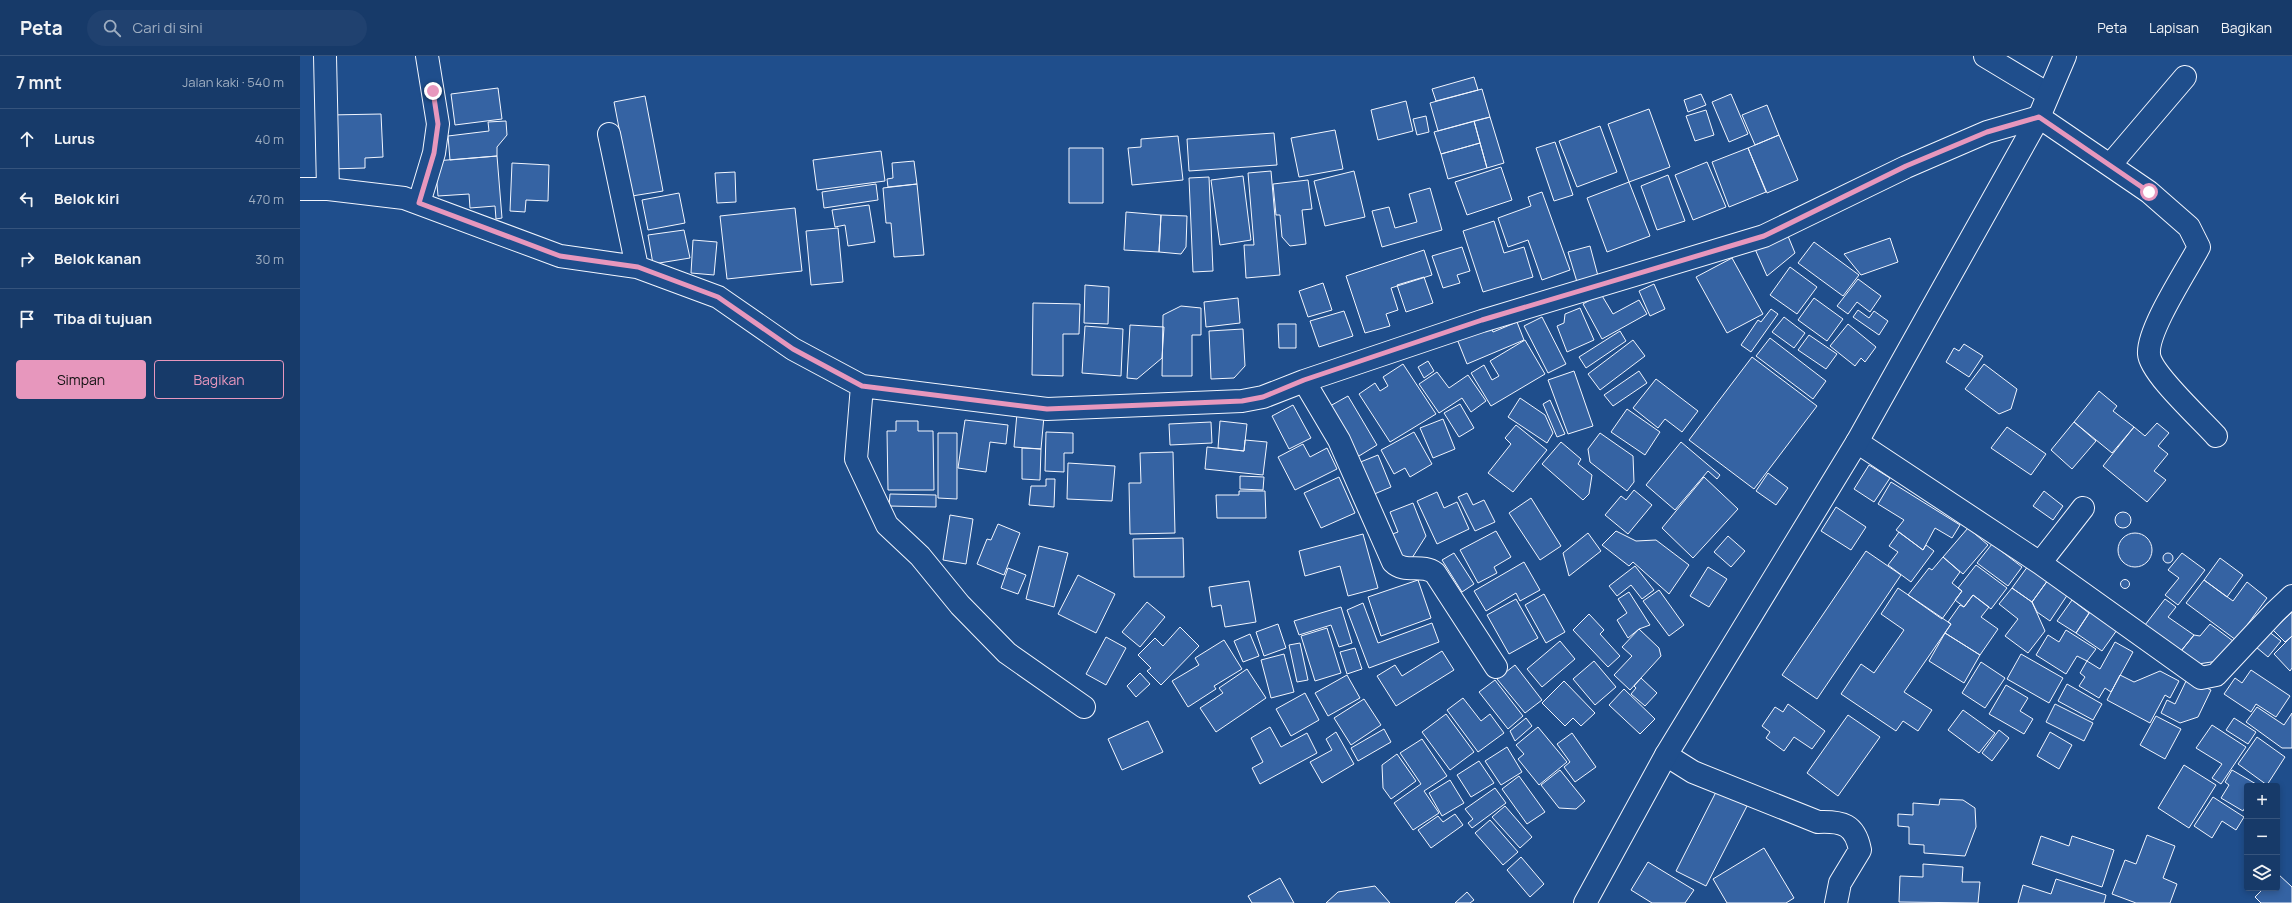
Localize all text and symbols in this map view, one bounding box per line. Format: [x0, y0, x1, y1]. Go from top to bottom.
search box [87, 10, 367, 46]
text: Peta [20, 15, 63, 41]
icon: search [101, 17, 123, 39]
text: Cari di sini [133, 17, 203, 38]
text: Peta [2097, 18, 2127, 37]
text: Lapisan [2149, 18, 2199, 37]
text: Bagikan [2221, 18, 2272, 37]
text: 7 mnt [16, 71, 62, 94]
text: Jalan kaki · 540 m [182, 73, 284, 91]
route end [424, 82, 442, 100]
icon: ahead [16, 128, 38, 150]
text: Lurus [54, 128, 95, 149]
text: 40 m [255, 130, 284, 148]
route start [2140, 183, 2158, 201]
icon: left [16, 188, 38, 210]
text: Belok kiri [54, 188, 120, 209]
text: 470 m [248, 190, 284, 208]
icon: right [16, 248, 38, 270]
text: Belok kanan [54, 248, 141, 269]
text: 30 m [255, 250, 284, 268]
icon: arrive [16, 308, 38, 330]
text: Tiba di tujuan [54, 308, 152, 329]
button: Simpan [16, 360, 146, 399]
button: Bagikan [154, 360, 284, 399]
map controls [2244, 783, 2280, 891]
button: + [2244, 783, 2280, 819]
button: − [2244, 819, 2280, 855]
button: layers [2244, 855, 2280, 891]

